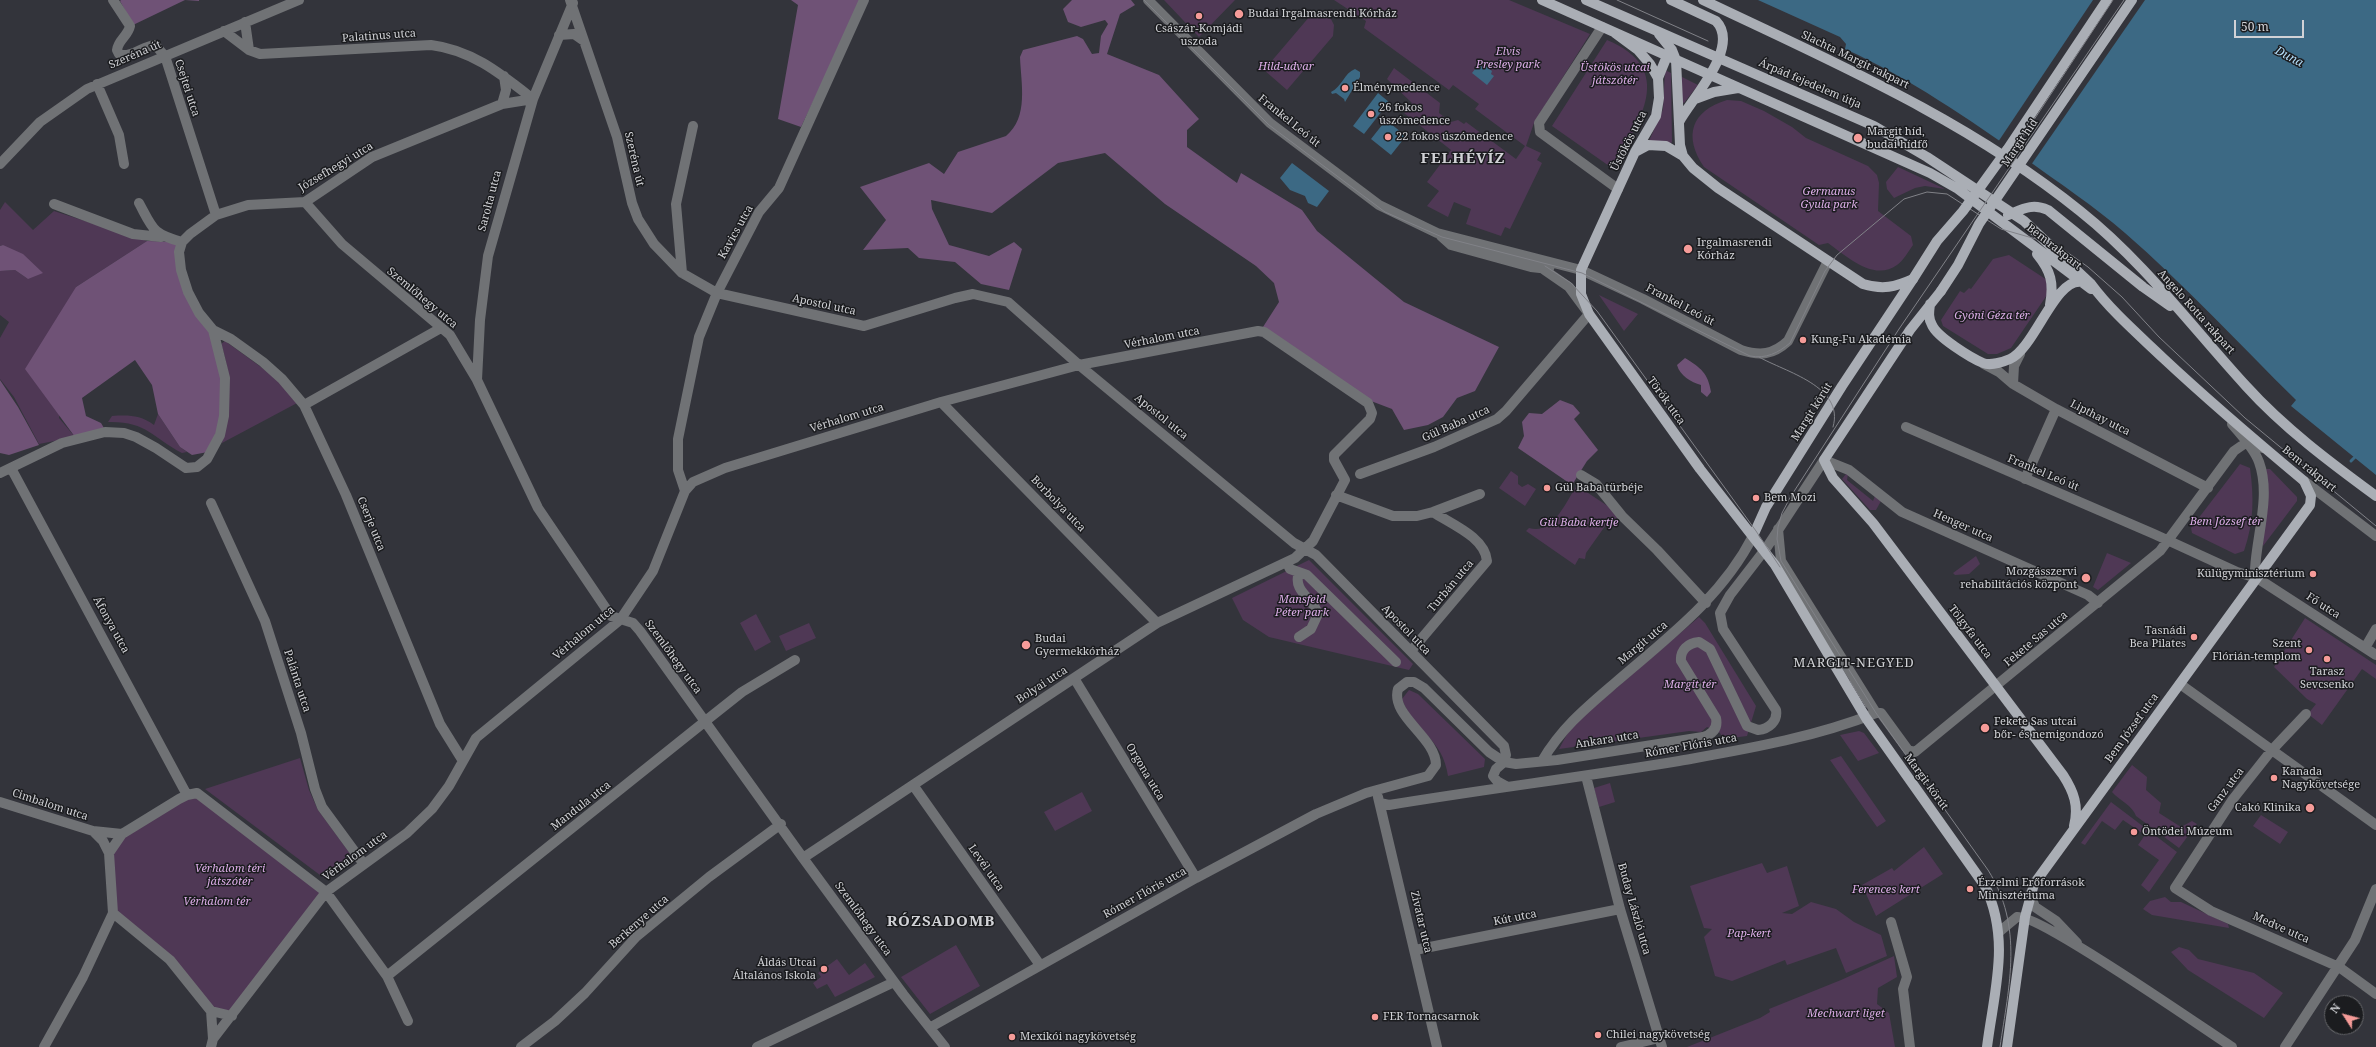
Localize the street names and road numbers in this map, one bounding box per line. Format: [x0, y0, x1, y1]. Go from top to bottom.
street label: Palatinus utca [342, 27, 416, 45]
street label: Slachta Margit rakpart [1799, 28, 1911, 92]
street label: Szeréna út [107, 38, 163, 72]
street label: Árpád fejedelem útja [1757, 56, 1863, 112]
street label: Csejtei utca [172, 58, 202, 118]
street label: Frankel Leó út [1255, 92, 1323, 150]
street label: Üstökös utca [1608, 109, 1650, 173]
street label: Margit híd [1999, 116, 2041, 170]
street label: Szeréna út [621, 130, 647, 188]
street label: Józsefhegyi utca [296, 140, 376, 194]
street label: Sarolta utca [476, 169, 504, 233]
street label: Kavics utca [716, 203, 756, 261]
street label: Bem rakpart [2024, 222, 2084, 272]
street label: Szemlőhegy utca [384, 265, 460, 331]
street label: Angelo Rotta rakpart [2155, 267, 2237, 357]
street label: Frankel Leó út [1643, 281, 1717, 329]
street label: Apostol utca [791, 292, 857, 318]
street label: Vérhalom utca [1123, 324, 1201, 352]
street label: Török utca [1644, 375, 1688, 427]
street label: Margit körút [1789, 380, 1835, 444]
street label: Apostol utca [1132, 391, 1190, 443]
street label: Lipthay utca [2068, 397, 2132, 439]
street label: Vérhalom utca [808, 401, 886, 435]
street label: Gül Baba utca [1420, 403, 1492, 445]
street label: Bem rakpart [2279, 443, 2339, 495]
street label: Frankel Leó út [2005, 452, 2081, 494]
street label: Borbolya utca [1028, 473, 1088, 535]
street label: Cserje utca [354, 495, 388, 553]
street label: Henger utca [1931, 507, 1995, 545]
street label: Turbán utca [1425, 557, 1477, 615]
street label: Fő utca [2304, 590, 2342, 622]
street label: Áfonya utca [90, 594, 132, 656]
street label: Apostol utca [1379, 602, 1433, 658]
street label: Vérhalom utca [550, 603, 618, 663]
street label: Tölgyfa utca [1946, 603, 1994, 661]
street label: Fekete Sas utca [2001, 609, 2071, 669]
street label: Szemlőhegy utca [642, 618, 704, 696]
street label: Margit utca [1616, 619, 1670, 667]
street label: Palánta utca [281, 648, 313, 714]
street label: Bolyai utca [1014, 664, 1070, 706]
street label: Bem József utca [2102, 691, 2162, 765]
street label: Ankara utca [1574, 728, 1640, 752]
street label: Rómer Flóris utca [1644, 731, 1738, 761]
street label: Orgona utca [1123, 741, 1167, 803]
street label: Margit körút [1901, 751, 1951, 813]
street label: Ganz utca [2205, 765, 2247, 815]
street label: Mandula utca [548, 779, 614, 833]
street label: Cimbalom utca [10, 787, 90, 823]
street label: Vérhalom utca [320, 828, 390, 884]
street label: Levél utca [965, 842, 1007, 894]
street label: Buday László utca [1615, 862, 1653, 956]
street label: Rómer Flóris utca [1101, 865, 1189, 921]
street label: Szemlőhegy utca [832, 880, 894, 958]
street label: Zivatar utca [1407, 890, 1435, 954]
street label: Berkenye utca [606, 893, 672, 951]
street label: Kút utca [1492, 907, 1538, 929]
street label: Medve utca [2251, 910, 2311, 946]

